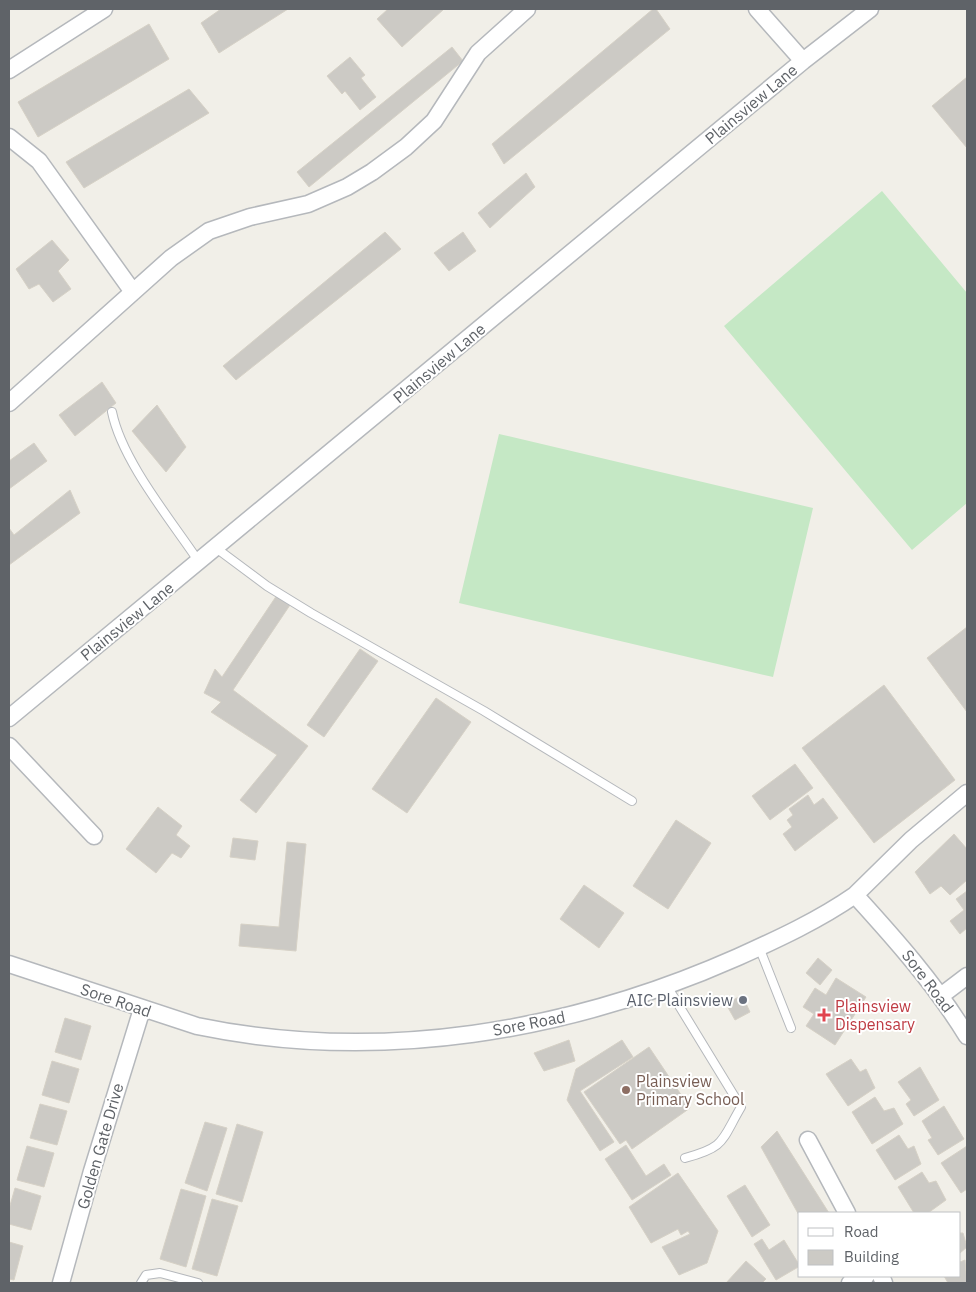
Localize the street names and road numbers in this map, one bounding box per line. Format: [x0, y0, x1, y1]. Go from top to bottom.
street label: Plainsview Lane [701, 59, 801, 148]
street label: Plainsview Lane [389, 318, 489, 407]
street label: Plainsview Lane [76, 577, 178, 665]
street label: Sore Road [898, 946, 958, 1016]
street label: Sore Road [78, 979, 154, 1021]
street label: Sore Road [491, 1006, 567, 1040]
street label: Golden Gate Drive [72, 1080, 128, 1211]

